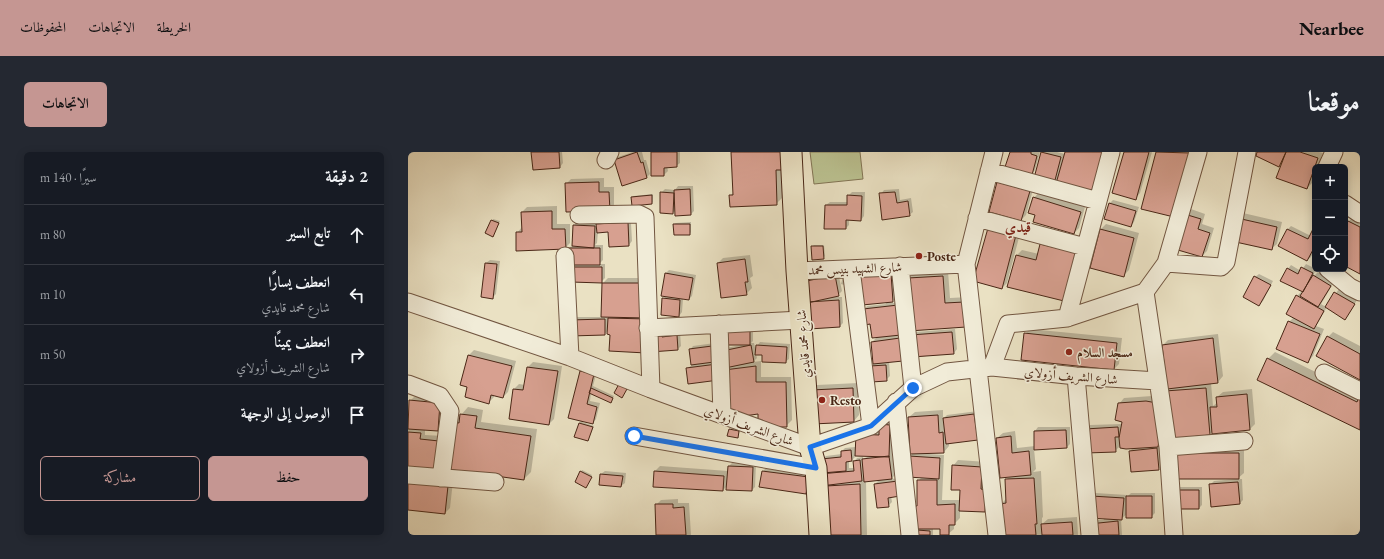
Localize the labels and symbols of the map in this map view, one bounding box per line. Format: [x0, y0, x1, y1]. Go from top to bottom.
district label: قيدي [1005, 217, 1031, 239]
place label: Poste [927, 248, 957, 265]
marker: Poste [914, 251, 924, 261]
street label: شارع الشهيد بنيس محمد [808, 258, 902, 282]
street label: شارع محمد قايدي [793, 309, 817, 379]
place label: مسجد السلام [1077, 344, 1133, 364]
marker: مسجد السلام [1064, 347, 1074, 357]
street label: شارع الشريف أزولاي [1023, 363, 1118, 391]
route end [904, 379, 922, 397]
place label: Resto [830, 392, 862, 409]
marker: Resto [817, 395, 827, 405]
street label: شارع الشريف أزولاي [701, 401, 796, 452]
route start [625, 427, 643, 445]

